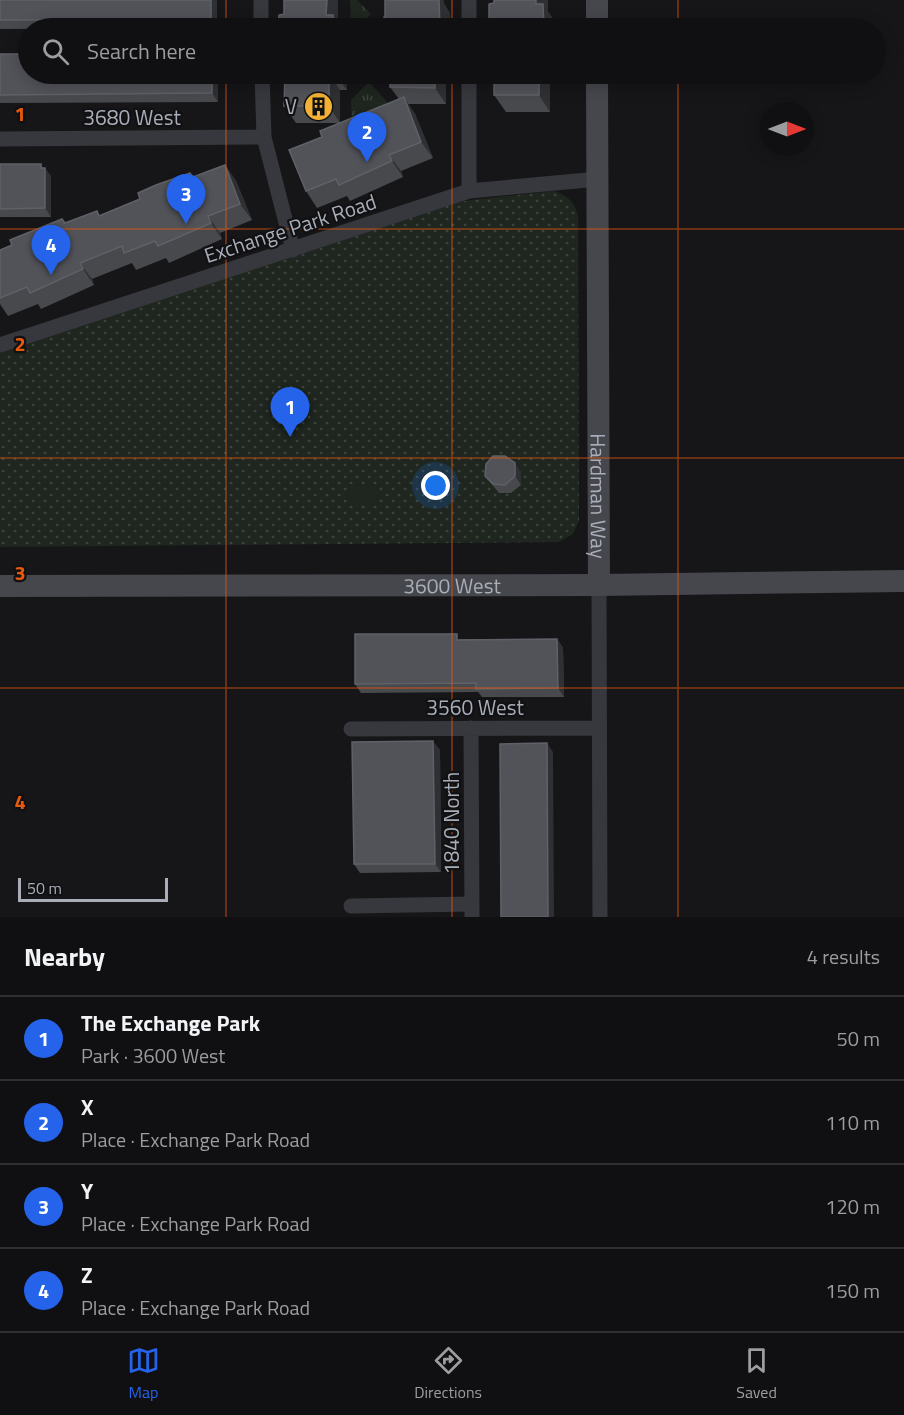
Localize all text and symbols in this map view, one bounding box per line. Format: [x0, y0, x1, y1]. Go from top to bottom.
search box [18, 18, 886, 84]
text: Search here [87, 34, 196, 68]
icon: search [39, 35, 72, 68]
place label: V [285, 90, 297, 122]
building icon: V [302, 90, 334, 122]
text: 1 [14, 98, 26, 129]
street label: 3680 West [83, 101, 181, 133]
north arrow [760, 102, 814, 156]
pin: 2 [348, 112, 386, 162]
pin: 3 [166, 174, 206, 224]
street label: Exchange Park Road [200, 185, 380, 271]
pin: 4 [32, 226, 70, 275]
text: 2 [14, 328, 26, 359]
pin: 1 [270, 388, 310, 437]
street label: Hardman Way [582, 433, 615, 559]
your location [421, 471, 450, 500]
text: 3 [14, 557, 26, 588]
street label: 3600 West [403, 569, 501, 601]
street label: 3560 West [426, 691, 524, 723]
street label: 1840 North [435, 772, 467, 874]
text: 4 [14, 786, 26, 817]
scale bar [18, 875, 168, 902]
text: 50 m [27, 876, 62, 900]
text: Nearby [24, 937, 105, 976]
text: 4 results [807, 941, 880, 972]
text: The Exchange Park [81, 1006, 260, 1040]
text: 1 [38, 1023, 49, 1054]
text: 50 m [836, 1023, 880, 1054]
text: Park · 3600 West [81, 1040, 225, 1071]
text: X [81, 1090, 94, 1124]
text: 2 [38, 1107, 49, 1138]
text: 110 m [825, 1107, 880, 1138]
text: Place · Exchange Park Road [81, 1124, 310, 1155]
text: Y [81, 1174, 93, 1208]
text: 3 [38, 1191, 49, 1222]
text: 120 m [825, 1191, 880, 1222]
text: Place · Exchange Park Road [81, 1208, 310, 1239]
text: Z [81, 1258, 93, 1292]
text: 4 [38, 1275, 49, 1306]
text: 150 m [825, 1275, 880, 1306]
text: Place · Exchange Park Road [81, 1292, 310, 1323]
tab: Map [127, 1344, 160, 1404]
tab: Directions [414, 1344, 482, 1404]
tab: Saved [736, 1344, 777, 1404]

